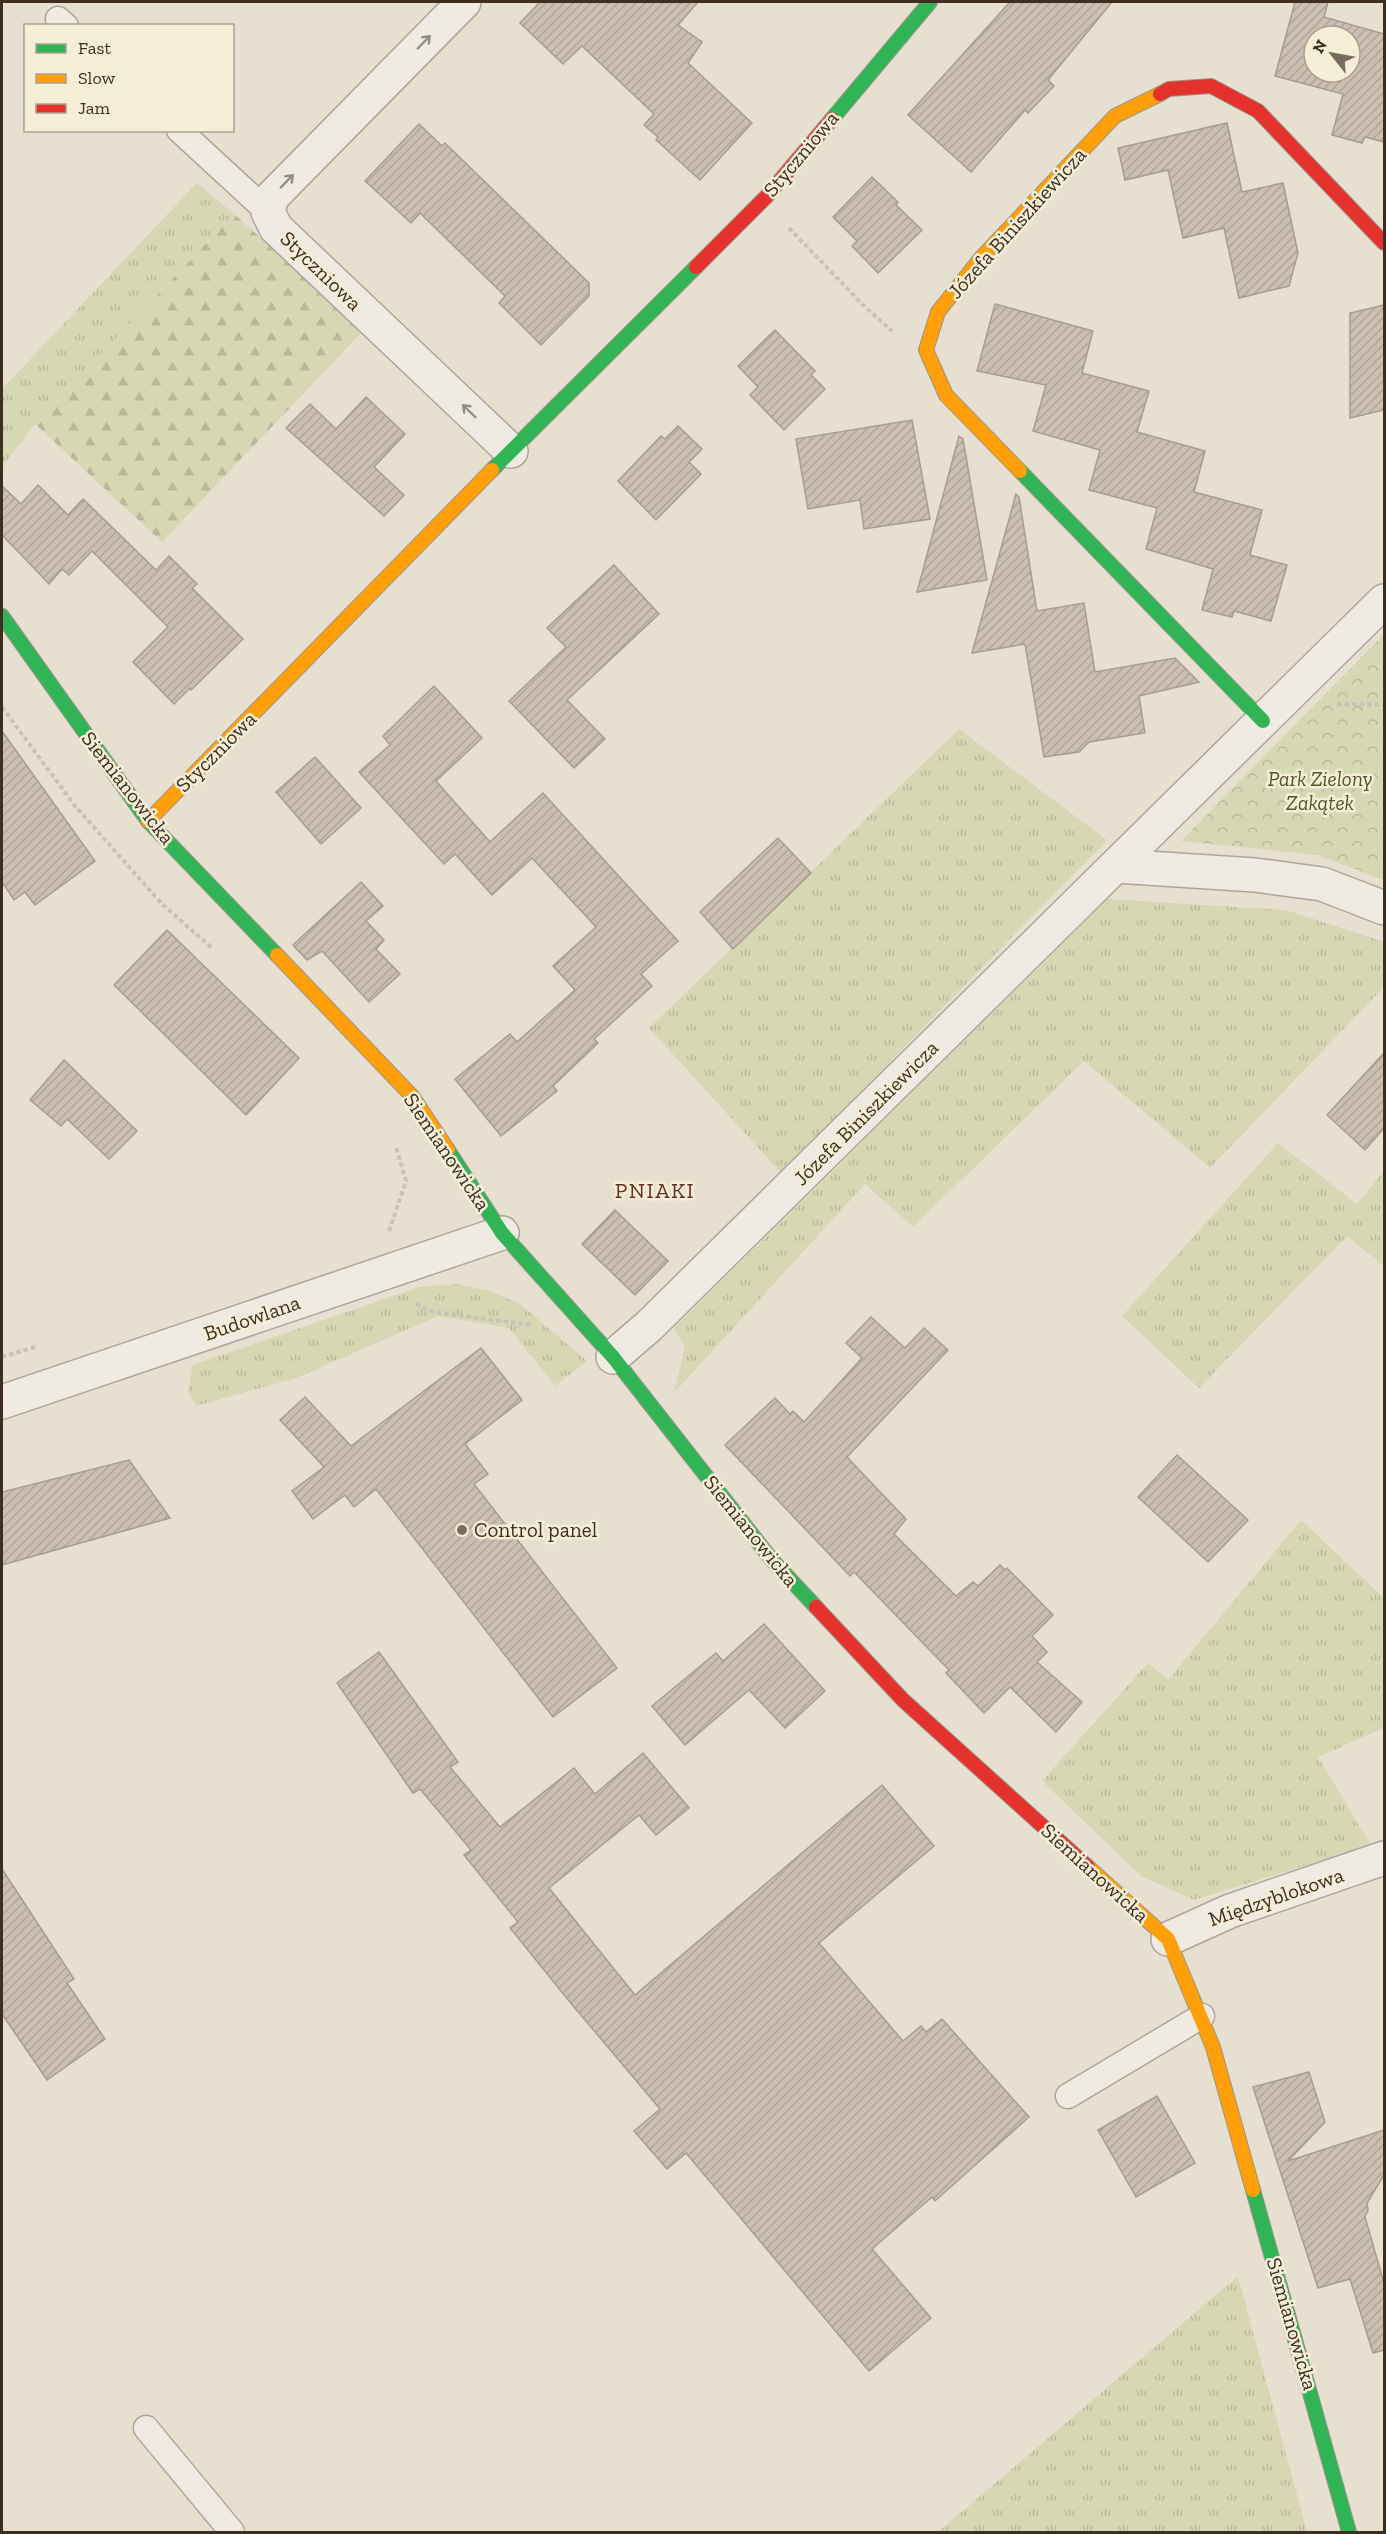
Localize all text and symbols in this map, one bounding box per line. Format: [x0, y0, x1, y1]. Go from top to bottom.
legend [24, 24, 234, 132]
north arrow [1302, 24, 1362, 84]
one-way arrow [416, 35, 431, 50]
text: N [1308, 36, 1331, 57]
text: Fast [78, 37, 111, 59]
text: Slow [78, 67, 115, 89]
text: Jam [78, 97, 110, 119]
street label: Styczniowa [758, 106, 843, 201]
street label: Józefa Biniszkiewicza [942, 142, 1091, 303]
one-way arrow [280, 174, 294, 189]
street label: Styczniowa [275, 226, 367, 316]
one-way arrow [461, 404, 476, 418]
street label: Styczniowa [170, 706, 261, 797]
street label: Siemianowicka [77, 726, 180, 849]
park label: Park Zielony Zakątek [1268, 766, 1373, 815]
street label: Józefa Biniszkiewicza [788, 1035, 943, 1190]
street label: Siemianowicka [399, 1088, 496, 1215]
district label: PNIAKI [615, 1177, 695, 1204]
street label: Budowlana [200, 1289, 303, 1346]
street label: Siemianowicka [699, 1470, 804, 1592]
place label: Control panel [474, 1517, 598, 1542]
marker: Control panel [455, 1523, 469, 1537]
street label: Siemianowicka [1036, 1818, 1154, 1928]
street label: Międzyblokowa [1205, 1862, 1347, 1931]
street label: Siemianowicka [1262, 2255, 1323, 2393]

